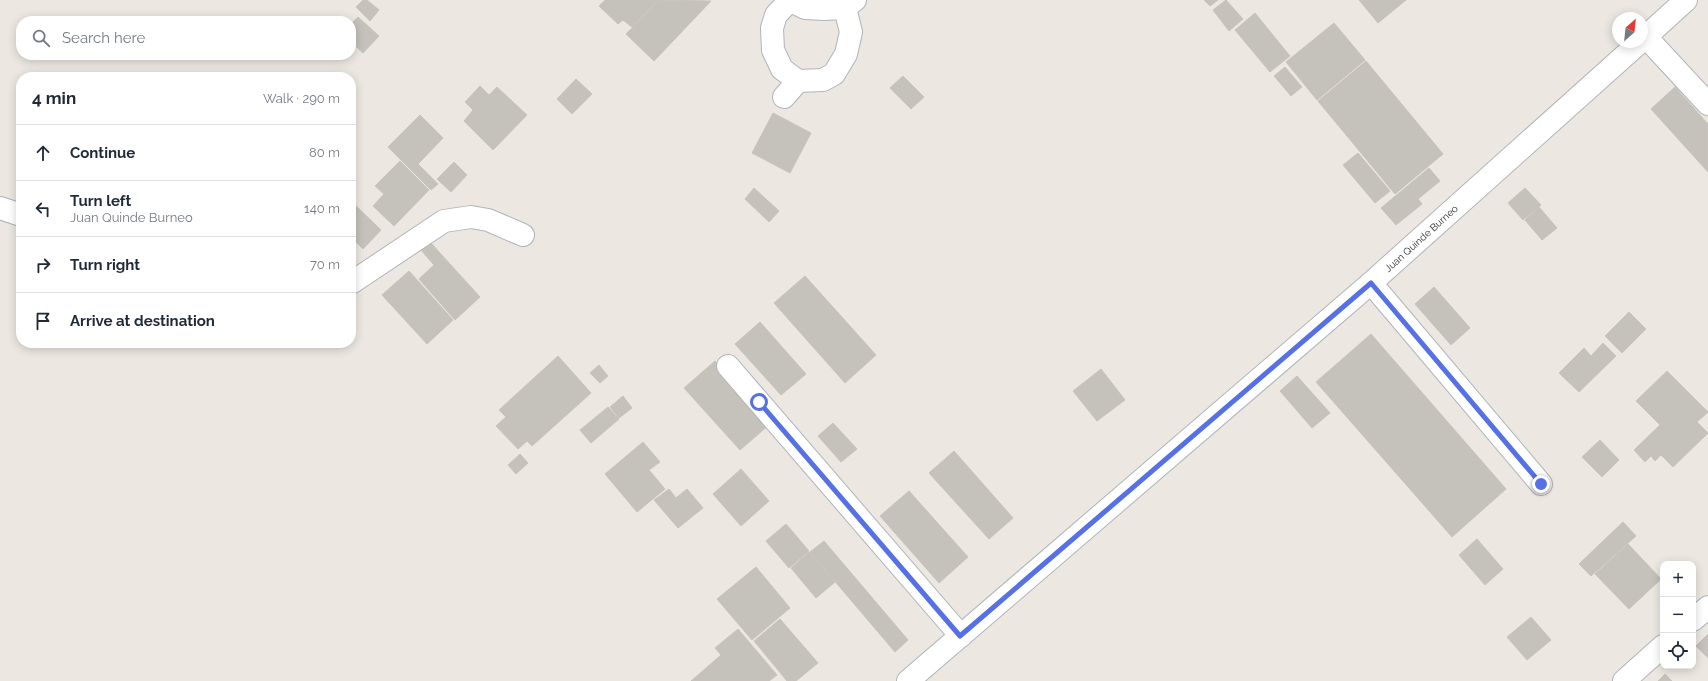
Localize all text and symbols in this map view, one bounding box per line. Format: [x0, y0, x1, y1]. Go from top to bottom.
north arrow [1612, 12, 1648, 48]
search box [16, 16, 356, 60]
icon: search [30, 27, 52, 49]
text: Search here [62, 29, 145, 47]
text: 4 min [32, 88, 76, 108]
text: Walk · 290 m [263, 91, 340, 106]
icon: ahead [32, 142, 54, 164]
text: Continue [70, 144, 135, 162]
text: 80 m [309, 145, 340, 160]
text: Turn left [70, 192, 131, 210]
icon: left [32, 198, 54, 220]
text: 140 m [304, 201, 340, 216]
street label: Juan Quinde Burneo [1383, 203, 1460, 274]
text: Juan Quinde Burneo [70, 210, 193, 225]
icon: right [32, 254, 54, 276]
text: Turn right [70, 256, 140, 274]
text: 70 m [310, 257, 340, 272]
icon: arrive [32, 310, 54, 332]
text: Arrive at destination [70, 312, 215, 330]
route start [750, 393, 768, 411]
route end [1532, 475, 1550, 493]
map controls [1660, 561, 1696, 669]
button: + [1660, 561, 1696, 597]
button: − [1660, 597, 1696, 633]
button: locate [1660, 633, 1696, 669]

